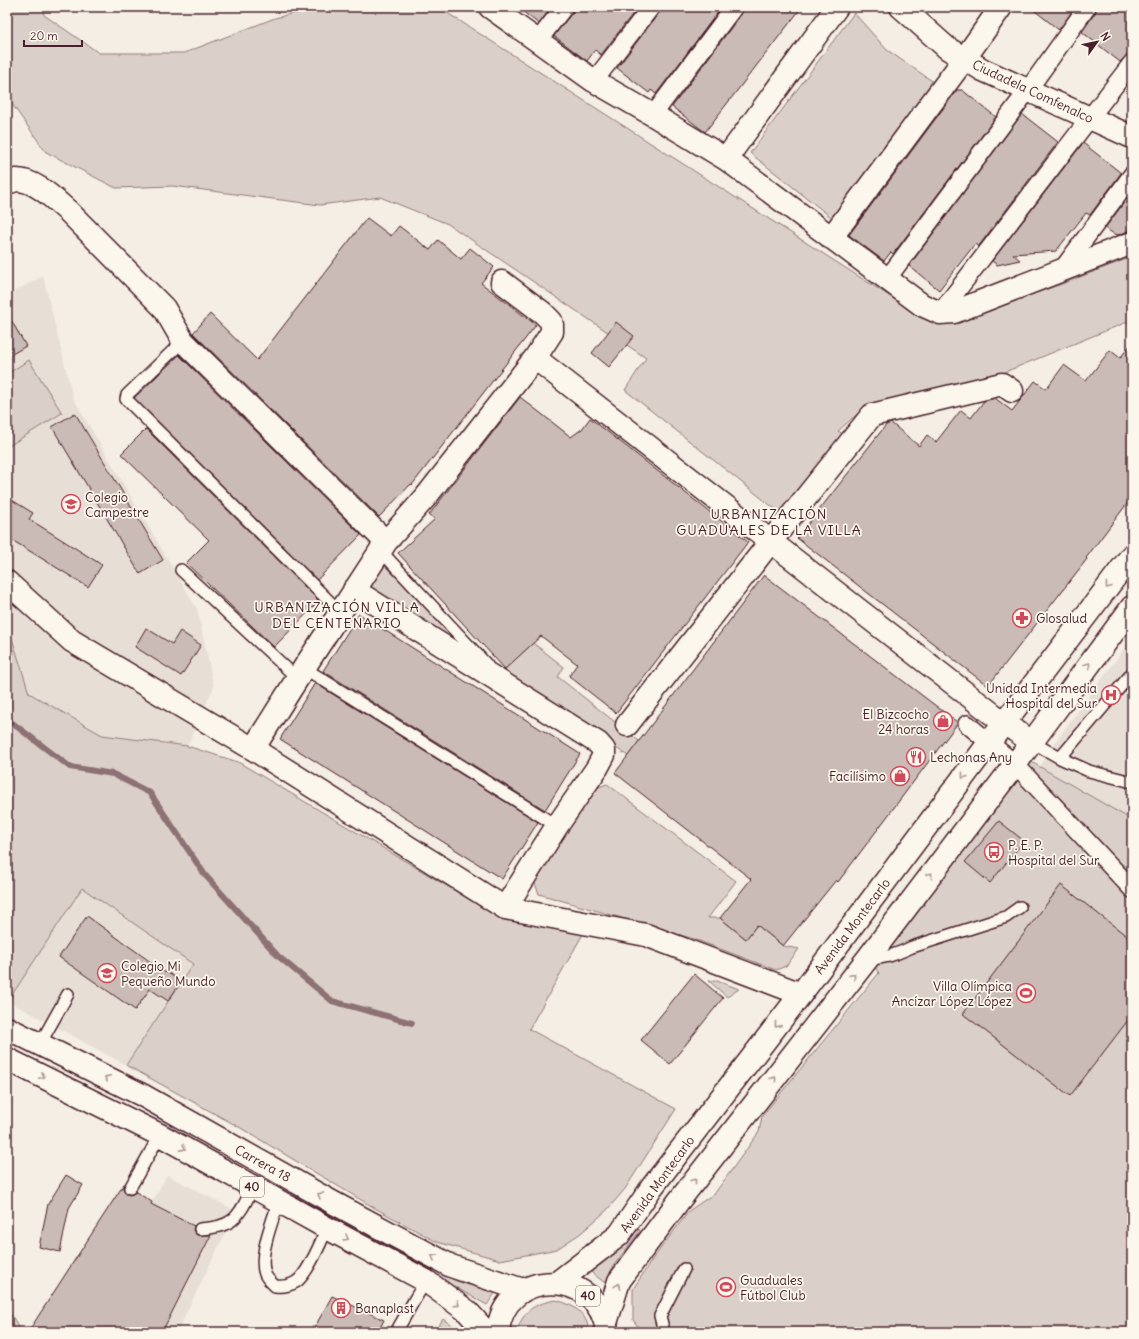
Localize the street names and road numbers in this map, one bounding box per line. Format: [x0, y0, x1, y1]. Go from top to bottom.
street label: Ciudadela Comfenalco [970, 56, 1096, 127]
street label: Avenida Montecarlo [811, 875, 894, 978]
street label: Avenida Montecarlo [616, 1132, 698, 1236]
street label: Carrera 18 [232, 1141, 294, 1186]
road number: 40 [240, 1177, 264, 1197]
road number: 40 [576, 1286, 600, 1306]

